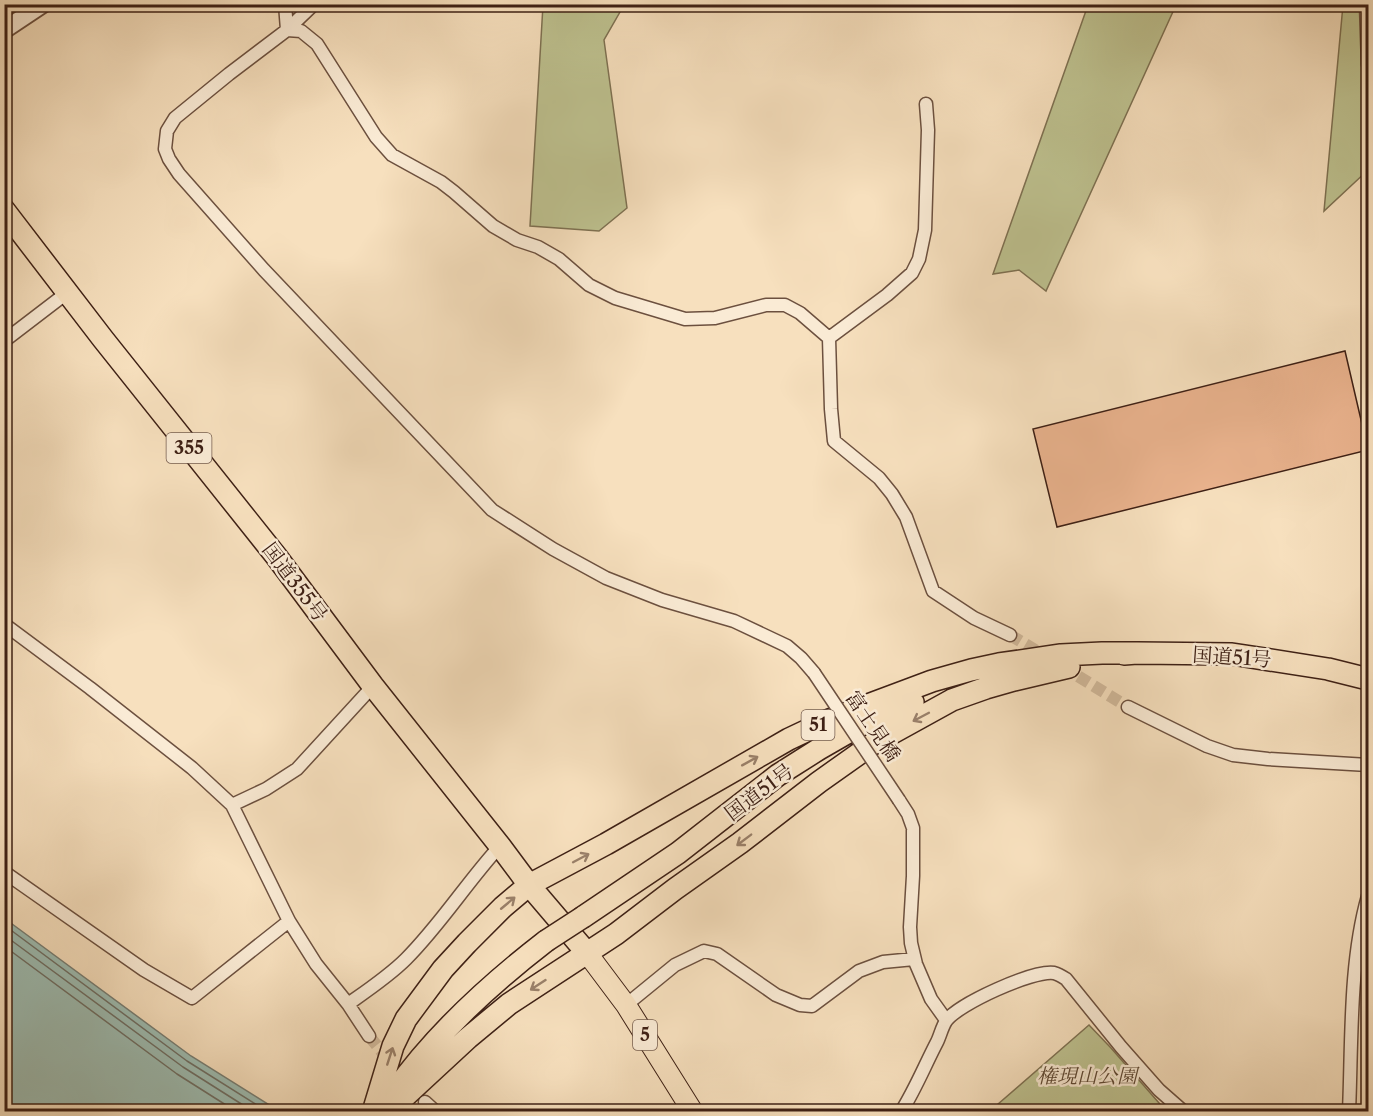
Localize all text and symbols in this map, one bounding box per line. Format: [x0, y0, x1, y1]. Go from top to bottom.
road number: 355 [166, 433, 212, 463]
street label: 国道355号 [258, 538, 332, 626]
street label: 国道51号 [1192, 642, 1272, 672]
street label: 富士見橋 [841, 686, 905, 766]
road number: 51 [802, 710, 834, 740]
one-way arrow [913, 711, 930, 723]
one-way arrow [741, 754, 758, 766]
street label: 国道51号 [720, 759, 798, 825]
one-way arrow [736, 834, 752, 847]
one-way arrow [572, 851, 590, 863]
one-way arrow [500, 896, 515, 910]
one-way arrow [530, 979, 547, 991]
road number: 5 [633, 1020, 657, 1050]
one-way arrow [385, 1047, 396, 1066]
park label: 権現山公園 [1037, 1064, 1140, 1088]

